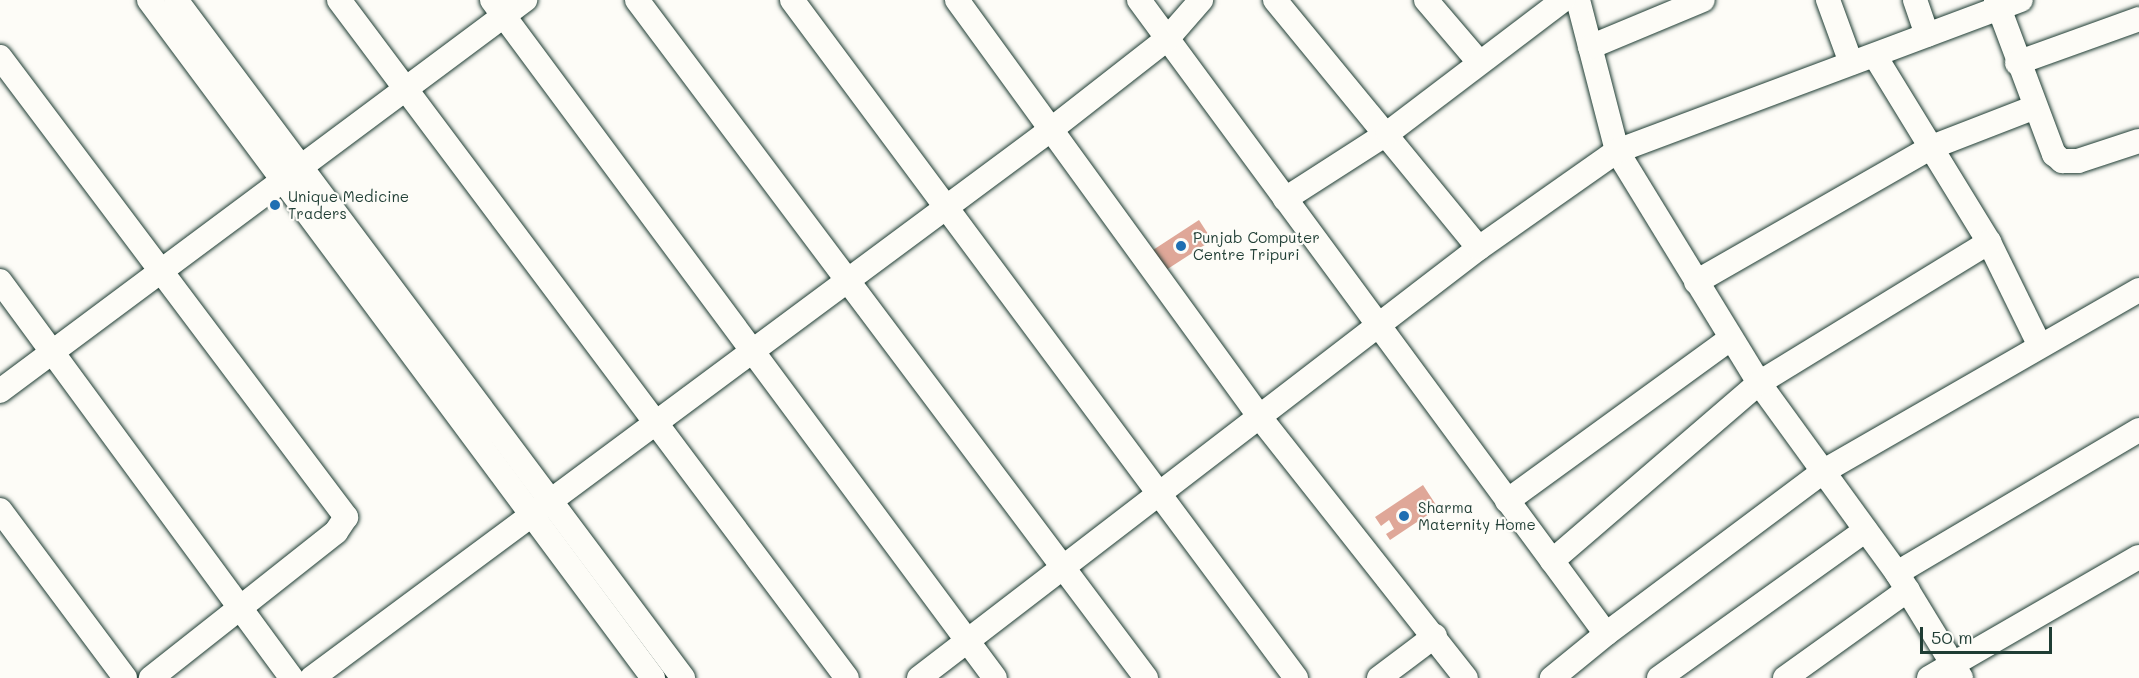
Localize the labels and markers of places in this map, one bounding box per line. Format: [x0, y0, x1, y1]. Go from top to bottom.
place label: Unique Medicine Traders [288, 187, 409, 222]
marker: Unique Medicine Traders [266, 196, 284, 214]
place label: Punjab Computer Centre Tripuri [1193, 228, 1320, 263]
marker: Punjab Computer Centre Tripuri [1174, 239, 1188, 253]
place label: Sharma Maternity Home [1418, 498, 1536, 533]
marker: Sharma Maternity Home [1395, 507, 1413, 525]

